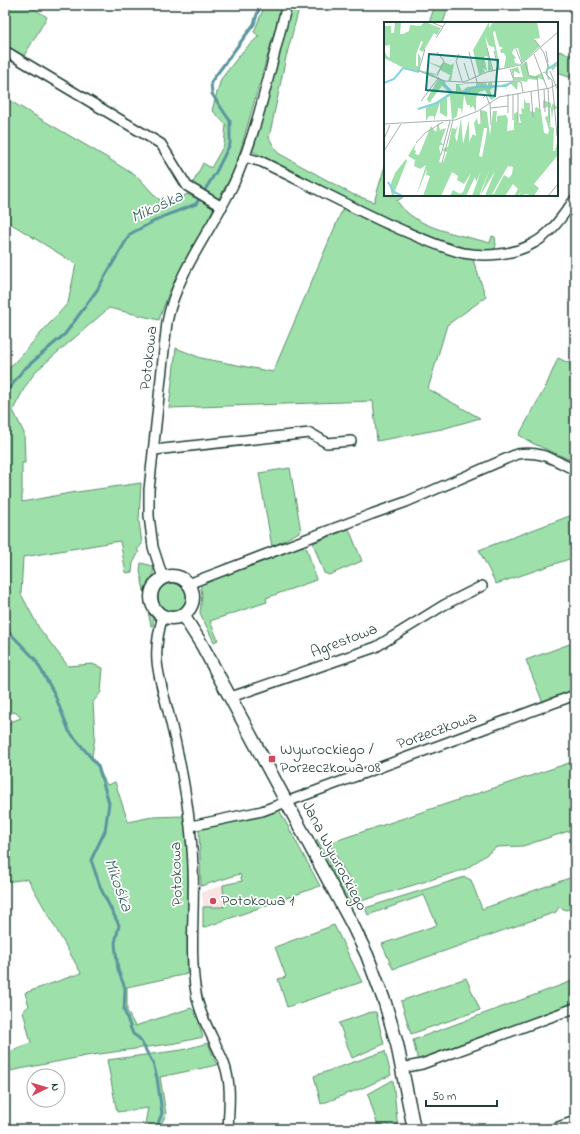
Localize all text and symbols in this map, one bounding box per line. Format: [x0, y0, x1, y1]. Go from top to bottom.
inset map [384, 22, 558, 196]
water label: Mikośka [127, 184, 188, 230]
street label: Potokowa [134, 325, 164, 391]
street label: Agrestowa [307, 617, 381, 665]
street label: Porzeczkowa [394, 705, 480, 757]
place label: Wywrockiego / Porzeczkowa 08 [280, 738, 381, 780]
marker: Wywrockiego / Porzeczkowa 08 [267, 754, 277, 764]
street label: Jana Wywrockiego [295, 797, 373, 915]
street label: Potokowa [164, 841, 190, 907]
water label: Mikośka [97, 855, 139, 916]
place label: Potokowa 1 [221, 889, 294, 913]
marker: Potokowa 1 [208, 896, 218, 906]
north arrow [26, 1068, 66, 1108]
scale bar [426, 1082, 497, 1108]
text: N [47, 1083, 63, 1092]
text: 50 m [432, 1088, 456, 1106]

